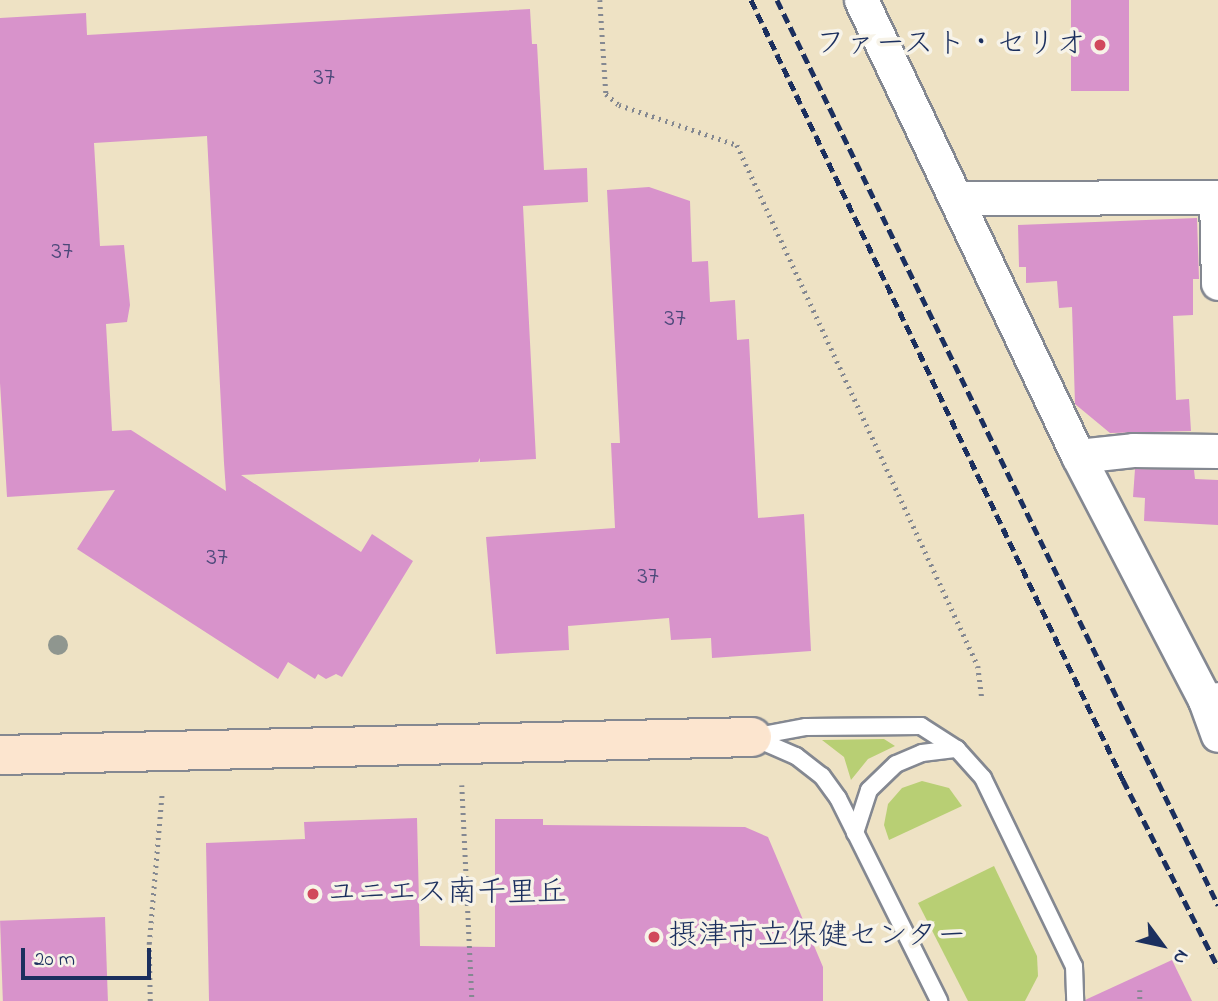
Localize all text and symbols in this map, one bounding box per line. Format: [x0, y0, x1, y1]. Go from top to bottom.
place label: ファースト・セリオ [816, 27, 1086, 63]
marker: ファースト・セリオ [1092, 37, 1108, 53]
house number: 37 [313, 63, 335, 95]
house number: 37 [51, 237, 73, 269]
house number: 37 [664, 304, 686, 336]
house number: 37 [206, 543, 228, 575]
house number: 37 [637, 562, 659, 594]
place label: ユニエス南千里丘 [327, 876, 567, 912]
marker: ユニエス南千里丘 [305, 886, 321, 902]
north arrow [1127, 910, 1197, 980]
place label: 摂津市立保健センター [668, 919, 968, 955]
marker: 摂津市立保健センター [646, 929, 662, 945]
scale bar [24, 934, 154, 978]
text: N [1165, 944, 1195, 969]
text: 20 m [34, 945, 75, 975]

